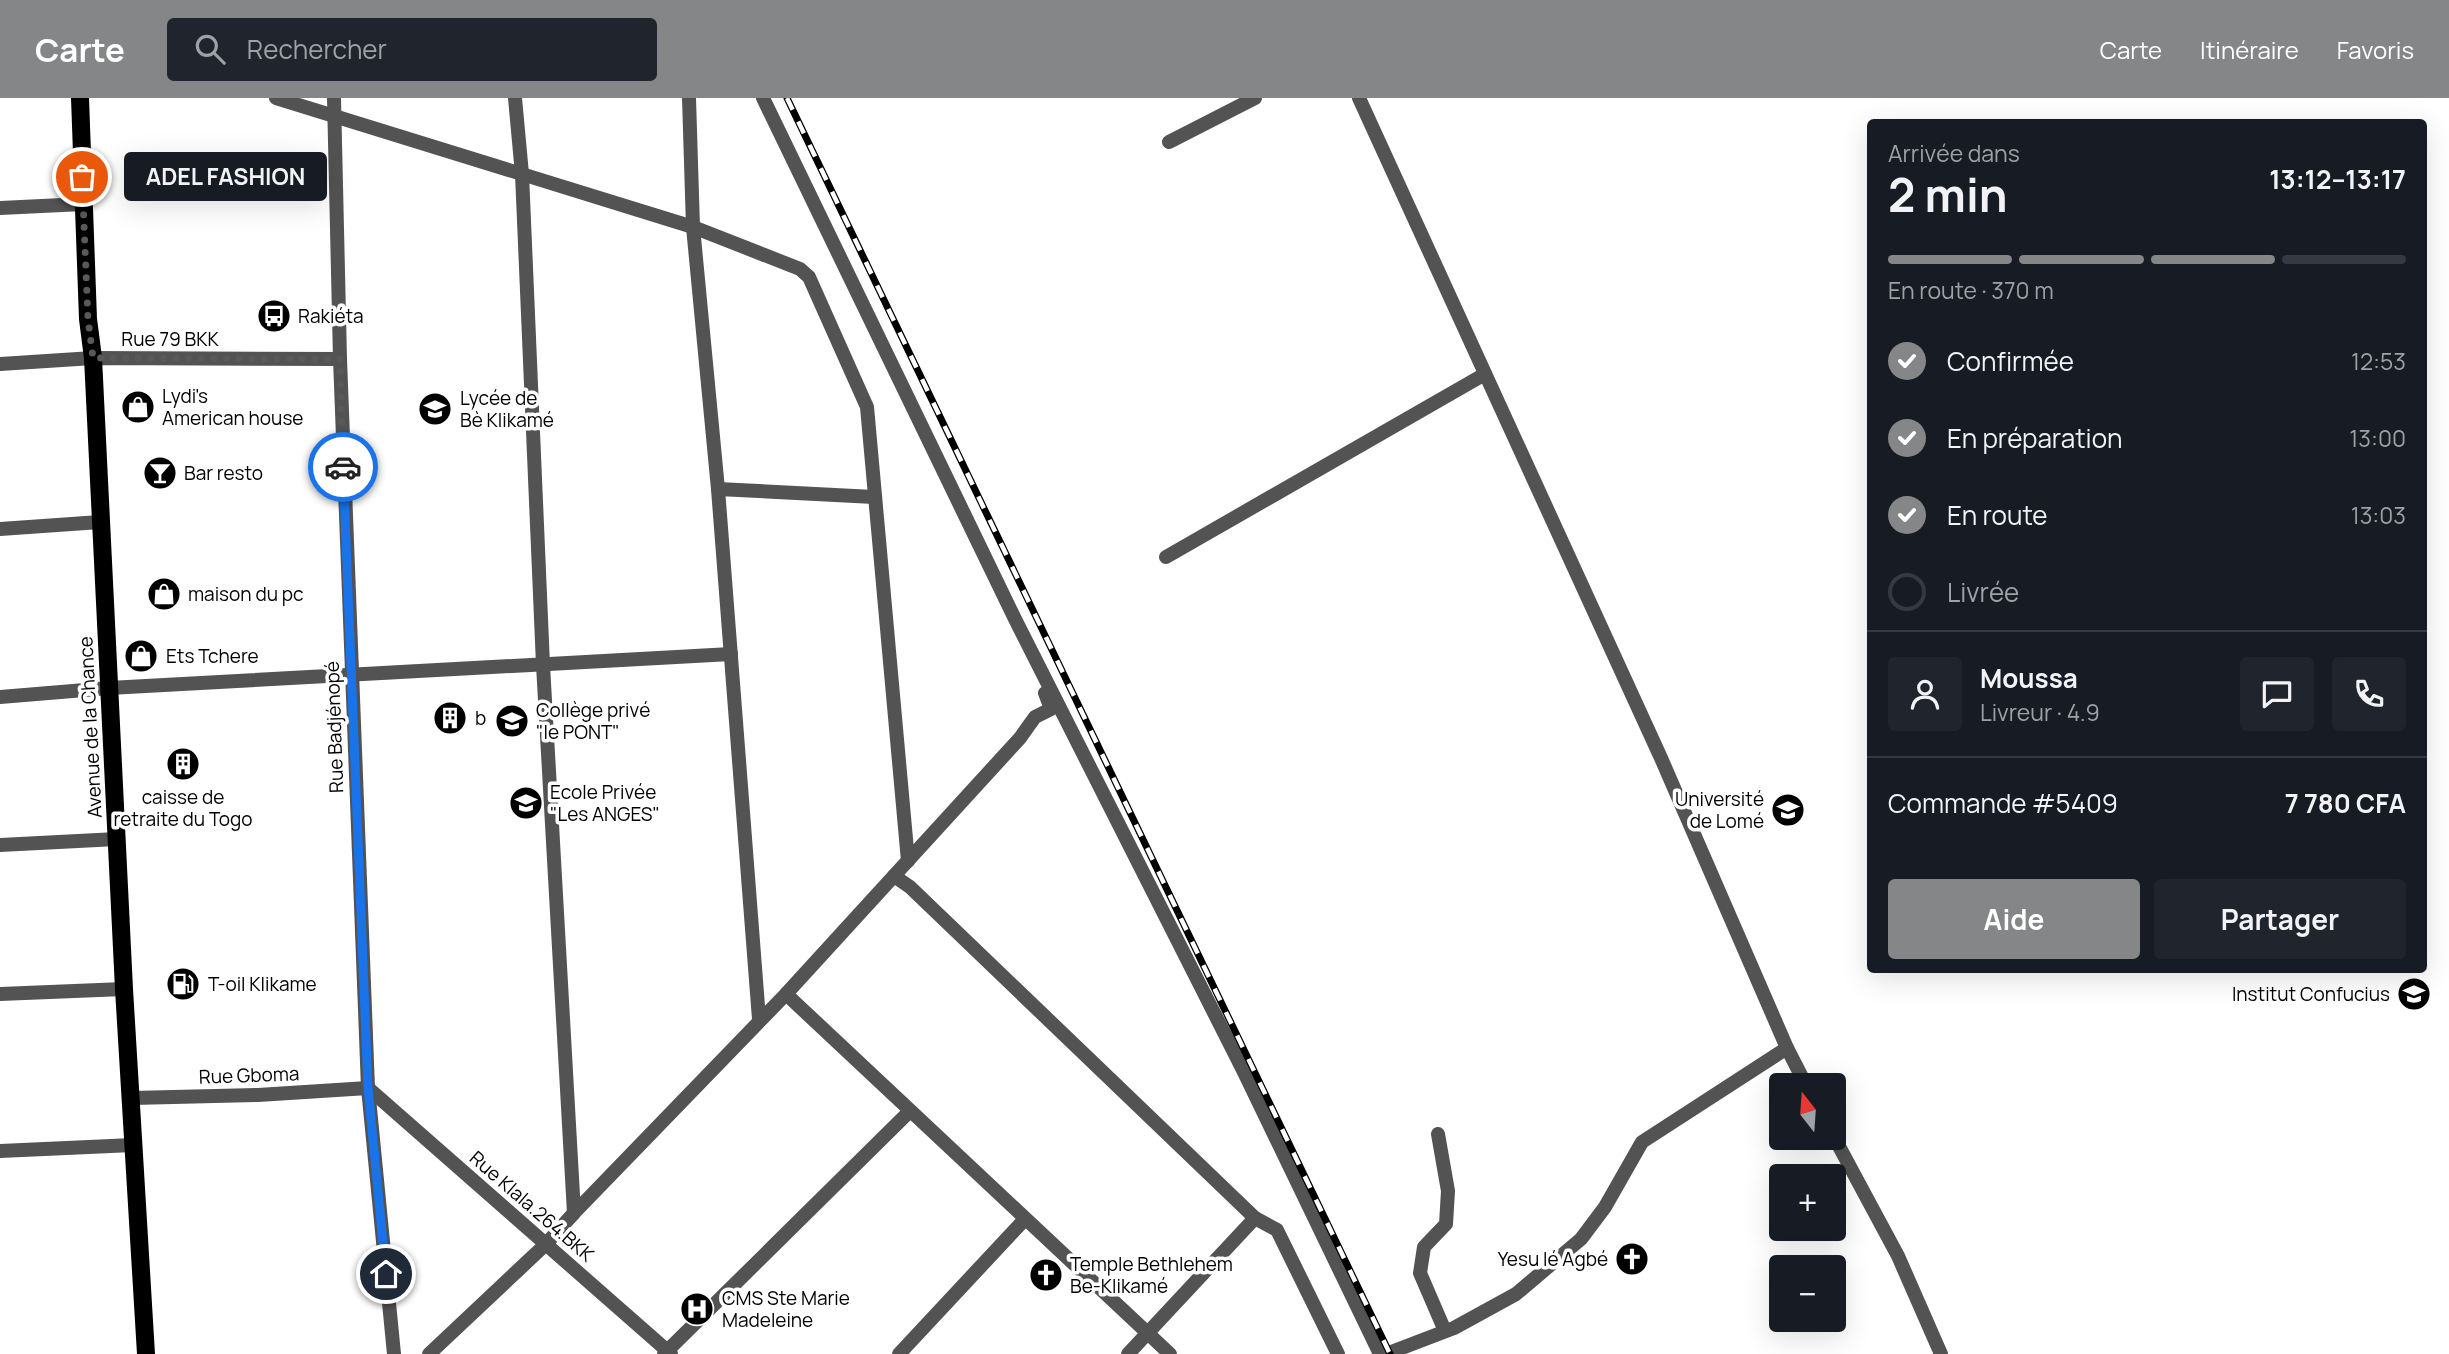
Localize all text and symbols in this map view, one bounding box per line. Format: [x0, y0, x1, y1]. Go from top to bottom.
search box [167, 18, 657, 81]
text: Carte [35, 27, 125, 72]
icon: search [191, 30, 229, 68]
text: Rechercher [247, 31, 387, 67]
text: Carte [2100, 33, 2162, 66]
text: Itinéraire [2200, 33, 2299, 66]
text: Favoris [2337, 33, 2414, 66]
text: Arrivée dans [1888, 137, 2020, 169]
pin [52, 147, 112, 207]
callout: ADEL FASHION [124, 153, 327, 202]
icon: bag [63, 158, 101, 196]
text: ADEL FASHION [146, 160, 305, 192]
text: 13:12–13:17 [2269, 161, 2406, 197]
text: 2 min [1888, 163, 2008, 226]
text: En route · 370 m [1888, 274, 2054, 306]
bus stop icon: Rakiéta [255, 297, 293, 335]
place label: Rakiéta [298, 303, 364, 329]
street label: Rue 79 BKK [121, 326, 219, 352]
icon: check [1888, 342, 1926, 380]
text: Confirmée [1947, 343, 2074, 379]
text: 12:53 [2351, 345, 2406, 377]
place label: Lydi's American house [162, 383, 303, 431]
place label: Lycée de Bè Klikamé [460, 385, 554, 433]
shop icon: Lydi's American house [119, 388, 157, 426]
school or university icon: Lycée de Bè Klikamé [416, 390, 454, 428]
icon: check [1888, 419, 1926, 457]
text: En préparation [1947, 420, 2122, 456]
text: 13:00 [2349, 422, 2406, 454]
courier [308, 432, 378, 502]
icon: car [324, 448, 362, 486]
bar icon: Bar resto [141, 454, 179, 492]
place label: Bar resto [184, 460, 263, 486]
icon: check [1888, 496, 1926, 534]
text: En route [1947, 497, 2048, 533]
text: 13:03 [2351, 499, 2406, 531]
text: Livrée [1947, 574, 2019, 610]
shop icon: maison du pc [145, 575, 183, 613]
place label: maison du pc [188, 581, 304, 607]
street label: Avenue de la Chance [72, 636, 108, 818]
shop icon: Ets Tchere [122, 637, 160, 675]
place label: Ets Tchere [166, 643, 259, 669]
button: person [1888, 657, 1962, 731]
button: chat [2240, 657, 2314, 731]
button: phone [2332, 657, 2406, 731]
text: Moussa [1980, 660, 2078, 696]
street label: Rue Badjénopé [319, 661, 349, 793]
text: Livreur · 4.9 [1980, 696, 2100, 728]
place label: Collège privé "le PONT" [536, 697, 650, 745]
building icon: b [431, 699, 469, 737]
school or university icon: Collège privé "le PONT" [493, 702, 531, 740]
place label: b [475, 705, 486, 731]
building icon: caisse de retraite du Togo [164, 745, 202, 783]
place label: Ecole Privée "Les ANGES" [550, 779, 660, 827]
place label: caisse de retraite du Togo [114, 784, 252, 832]
school or university icon: Ecole Privée "Les ANGES" [507, 784, 545, 822]
text: Commande #5409 [1888, 785, 2118, 821]
text: 7 780 CFA [2285, 785, 2406, 821]
place label: Université de Lomé [1675, 786, 1764, 834]
school or university icon: Université de Lomé [1769, 791, 1807, 829]
button: Aide [1888, 879, 2140, 959]
button: Partager [2154, 879, 2406, 959]
fuel station icon: T-oil Klikame [164, 965, 202, 1003]
place label: T-oil Klikame [208, 971, 317, 997]
school or university icon: Institut Confucius [2395, 975, 2433, 1013]
place label: Institut Confucius [2232, 981, 2390, 1007]
street label: Rue Gboma [198, 1060, 300, 1090]
north arrow [1769, 1073, 1846, 1150]
map controls [1769, 1073, 1846, 1332]
street label: Rue Klala.264.BKK [464, 1145, 600, 1268]
button: + [1769, 1164, 1846, 1241]
church icon: Yesu lé Agbé [1613, 1240, 1651, 1278]
pin [356, 1244, 416, 1304]
place label: Yesu lé Agbé [1498, 1246, 1608, 1272]
place label: Temple Bethlehem Be-Klikamé [1070, 1251, 1233, 1299]
icon: home [367, 1255, 405, 1293]
button: − [1769, 1255, 1846, 1332]
church icon: Temple Bethlehem Be-Klikamé [1027, 1256, 1065, 1294]
place label: CMS Ste Marie Madeleine [722, 1285, 850, 1333]
hospital icon: CMS Ste Marie Madeleine [678, 1290, 716, 1328]

